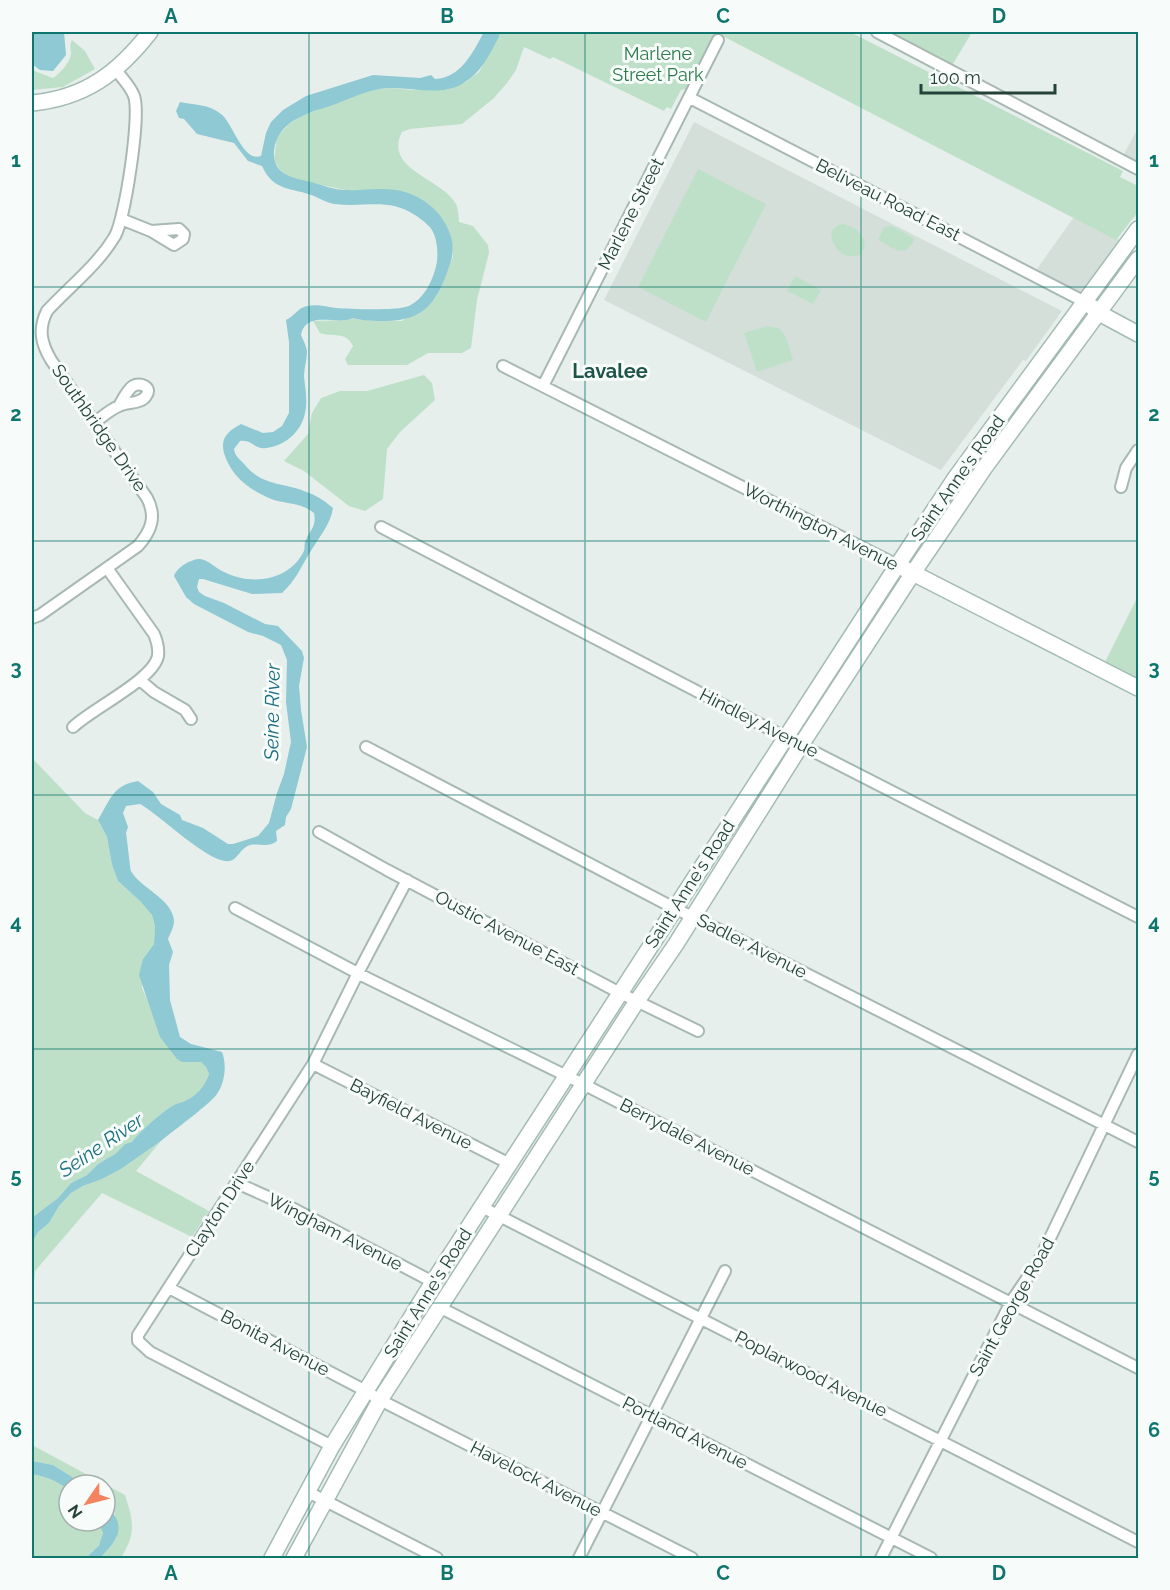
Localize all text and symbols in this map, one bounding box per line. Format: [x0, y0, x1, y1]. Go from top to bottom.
text: A [164, 4, 178, 28]
text: B [440, 4, 454, 28]
text: C [716, 4, 730, 28]
text: D [992, 4, 1006, 28]
park label: Marlene Street Park [612, 43, 704, 85]
scale bar [921, 57, 1054, 95]
text: 100 m [930, 67, 981, 88]
text: 1 [11, 148, 21, 172]
text: 1 [1149, 148, 1159, 172]
street label: Marlene Street [593, 154, 668, 273]
street label: Beliveau Road East [812, 154, 964, 245]
district label: Lavalee [572, 359, 648, 383]
street label: Southbridge Drive [48, 360, 151, 496]
text: 2 [10, 402, 22, 426]
text: 2 [1148, 402, 1160, 426]
street label: Saint Anne's Road [906, 411, 1009, 545]
street label: Worthington Avenue [740, 478, 903, 575]
text: 3 [10, 656, 22, 680]
text: 3 [1148, 656, 1160, 680]
water label: Seine River [259, 662, 285, 762]
street label: Hindley Avenue [696, 684, 823, 762]
street label: Saint Anne's Road [640, 816, 739, 952]
street label: Oustic Avenue East [432, 886, 583, 979]
street label: Sadler Avenue [694, 909, 811, 982]
text: 4 [10, 910, 22, 934]
text: 4 [1148, 910, 1160, 934]
street label: Bayfield Avenue [347, 1074, 476, 1154]
street label: Berrydale Avenue [616, 1094, 758, 1180]
water label: Seine River [53, 1107, 149, 1183]
street label: Clayton Drive [181, 1156, 259, 1261]
text: 5 [10, 1164, 22, 1188]
text: 5 [1148, 1164, 1160, 1188]
street label: Wingham Avenue [264, 1189, 406, 1275]
street label: Saint Anne's Road [379, 1224, 476, 1361]
street label: Saint George Road [965, 1234, 1058, 1380]
street label: Bonita Avenue [217, 1305, 334, 1380]
street label: Poplarwood Avenue [732, 1326, 891, 1421]
street label: Portland Avenue [619, 1392, 752, 1473]
text: 6 [10, 1418, 22, 1442]
text: 6 [1148, 1418, 1160, 1442]
street label: Havelock Avenue [467, 1436, 606, 1521]
north arrow [57, 1473, 117, 1533]
text: N [64, 1501, 86, 1522]
text: A [164, 1561, 178, 1585]
text: B [440, 1561, 454, 1585]
text: C [716, 1561, 730, 1585]
text: D [992, 1561, 1006, 1585]

